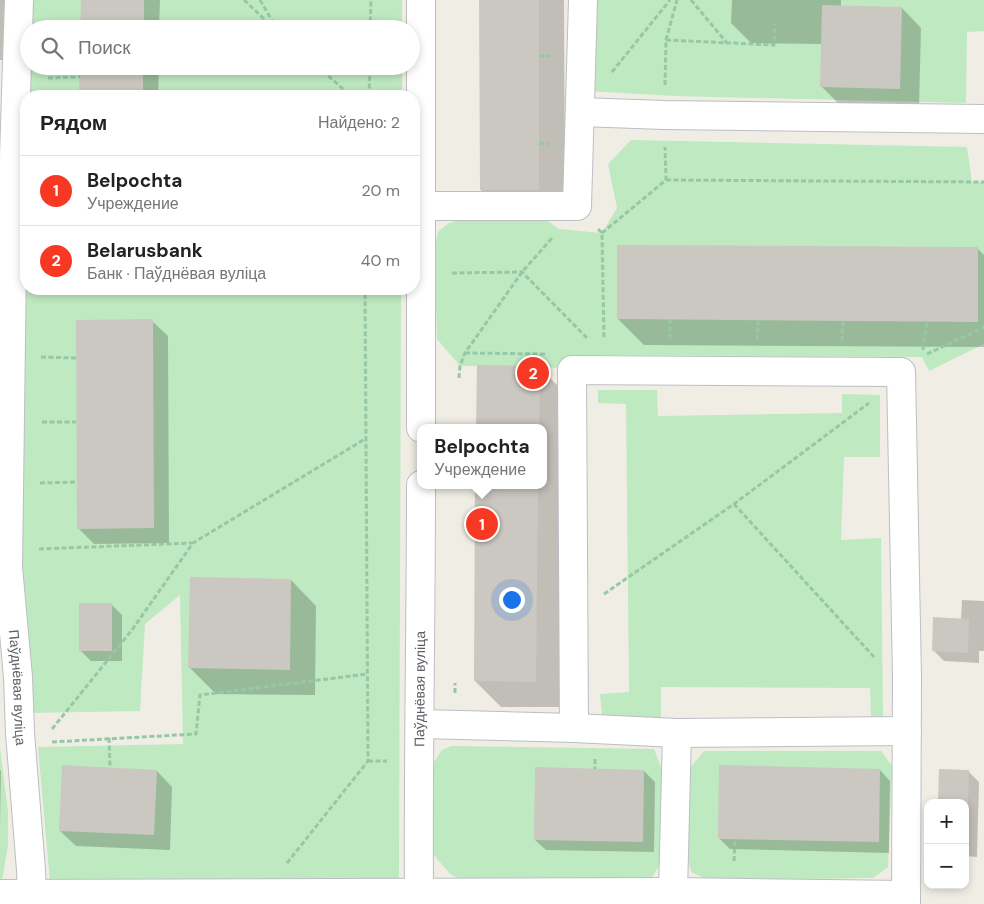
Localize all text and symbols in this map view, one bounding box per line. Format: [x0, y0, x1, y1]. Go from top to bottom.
search box [20, 20, 420, 75]
icon: search [38, 34, 66, 62]
text: Поиск [78, 35, 131, 60]
text: Рядом [40, 109, 107, 137]
text: Найдено: 2 [318, 112, 400, 133]
text: Belpochta [87, 168, 182, 193]
text: 1 [53, 180, 59, 201]
text: 20 m [361, 180, 400, 201]
text: Учреждение [87, 193, 179, 214]
text: Belarusbank [87, 238, 203, 263]
text: 2 [51, 250, 61, 271]
text: 40 m [361, 250, 400, 271]
text: Банк · Паўднёвая вуліца [87, 263, 266, 284]
pin: 2 [517, 354, 549, 392]
popup [417, 424, 547, 489]
text: Belpochta [434, 434, 530, 459]
text: Учреждение [434, 459, 526, 480]
pin: 1 [466, 505, 498, 543]
your location [499, 587, 525, 613]
street label: Паўднёвая вуліца [5, 629, 30, 746]
street label: Паўднёвая вуліца [410, 631, 429, 747]
map controls [924, 799, 969, 889]
button: + [924, 799, 969, 844]
button: − [924, 844, 969, 889]

